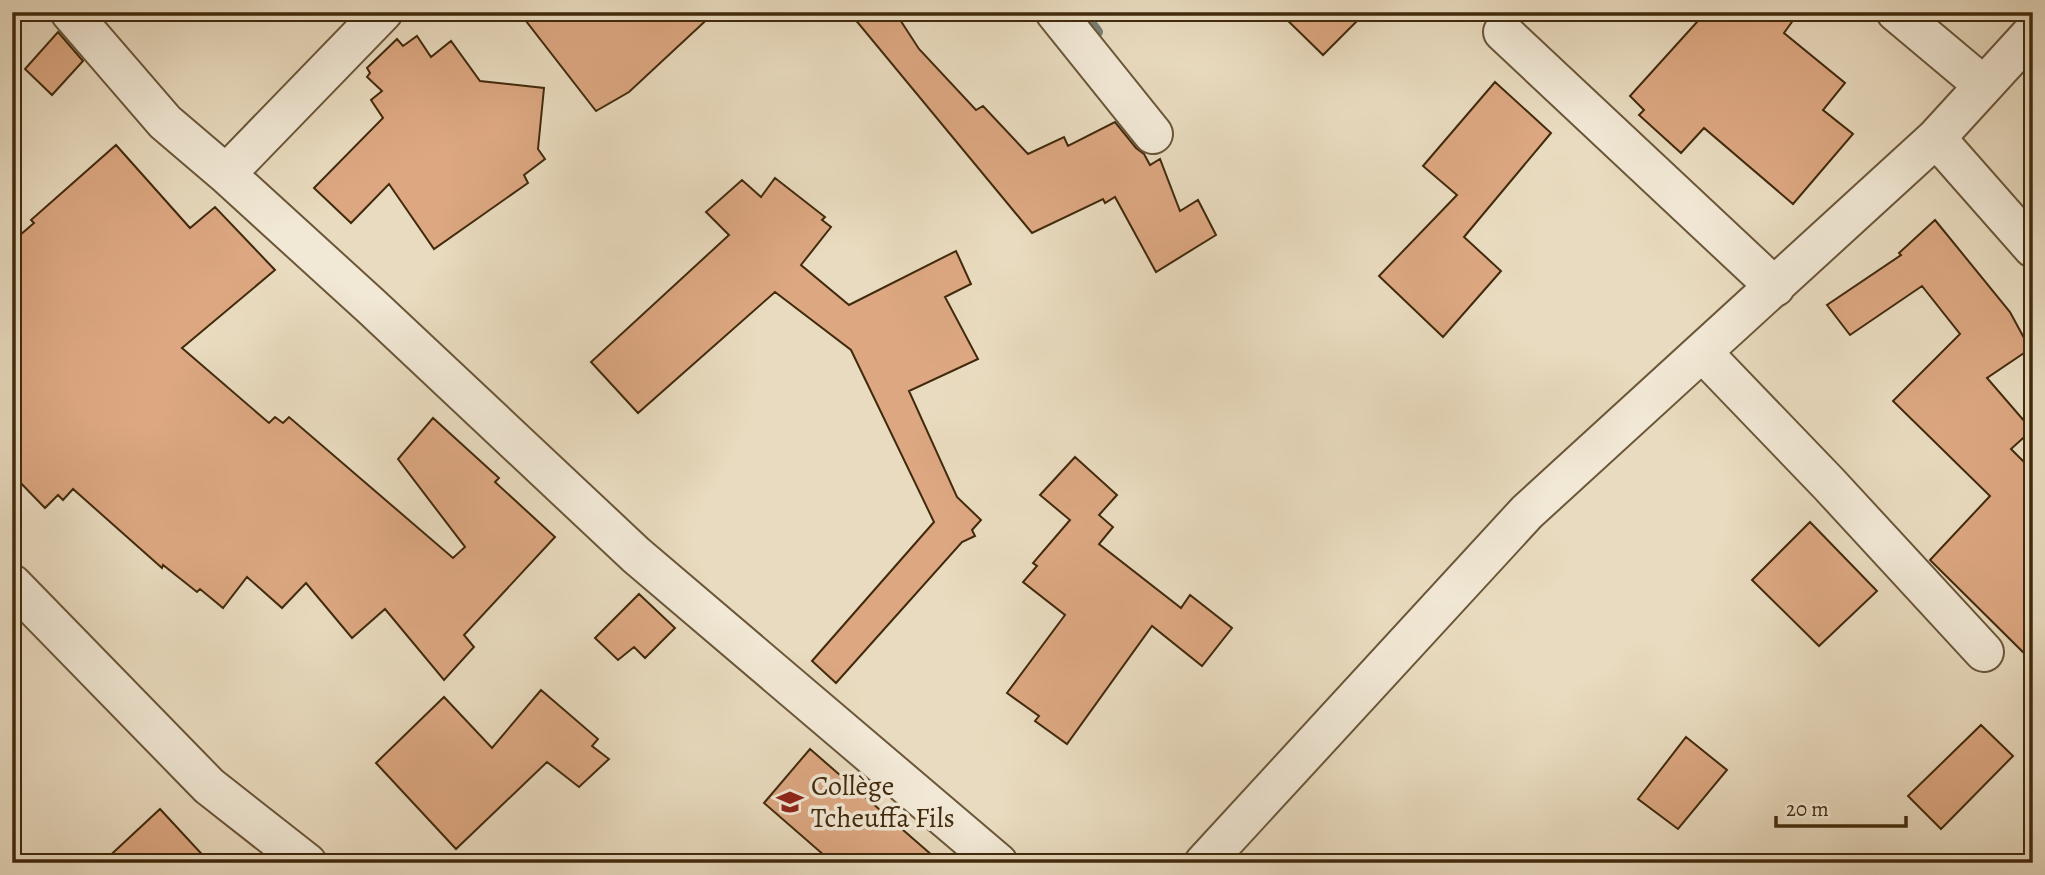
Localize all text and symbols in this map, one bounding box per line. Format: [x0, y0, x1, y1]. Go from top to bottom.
place label: Collège Tcheuffa Fils [811, 767, 955, 837]
scale bar [1776, 784, 1905, 828]
school or university icon: Collège Tcheuffa Fils [775, 787, 805, 817]
text: 20 m [1786, 795, 1829, 823]

